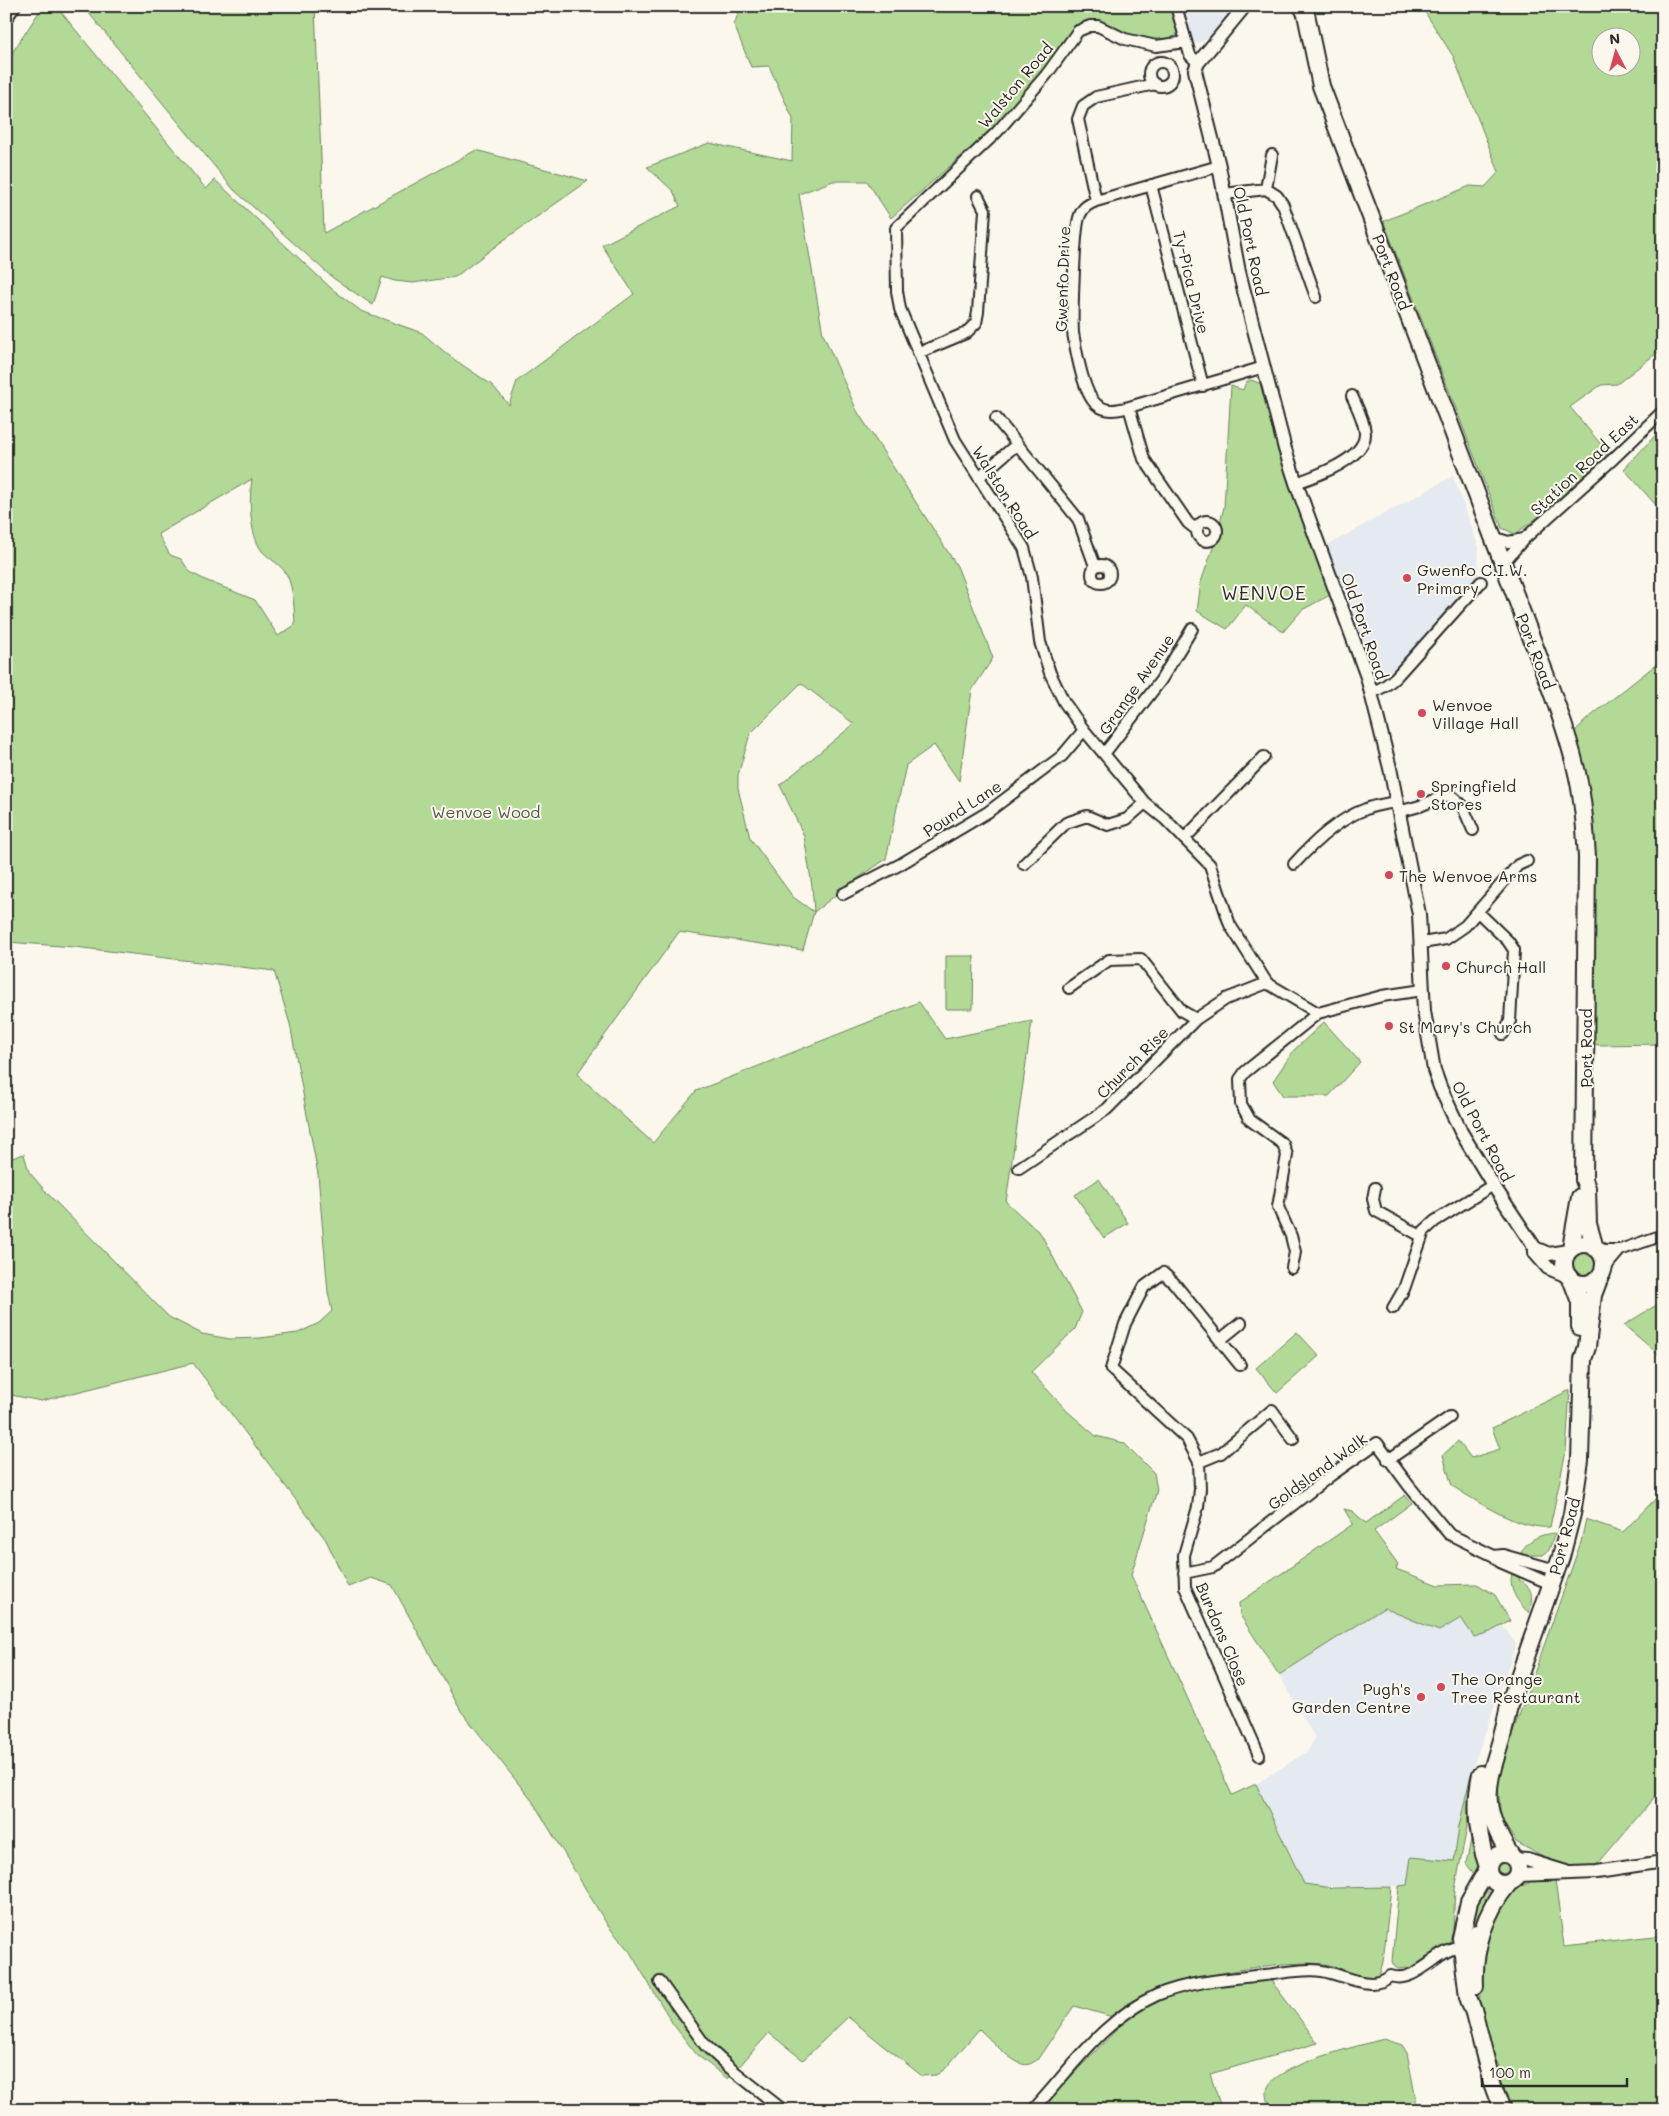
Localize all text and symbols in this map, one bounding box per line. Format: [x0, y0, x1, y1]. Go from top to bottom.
north arrow [1592, 28, 1642, 78]
text: N [1608, 29, 1621, 49]
street label: Walston Road [973, 38, 1057, 132]
street label: Old Port Road [1229, 184, 1273, 298]
street label: Gwenfo Drive [1050, 226, 1074, 332]
street label: Ty-Pica Drive [1169, 228, 1215, 336]
street label: Port Road [1368, 231, 1416, 313]
street label: Station Road East [1526, 408, 1642, 520]
street label: Walston Road [968, 441, 1042, 543]
place label: Gwenfo C.I.W. Primary [1417, 559, 1528, 598]
street label: Old Port Road [1337, 570, 1393, 682]
marker: Gwenfo C.I.W. Primary [1401, 572, 1413, 584]
district label: WENVOE [1221, 580, 1307, 605]
street label: Port Road [1512, 610, 1560, 692]
street label: Grange Avenue [1093, 629, 1179, 739]
place label: Wenvoe Village Hall [1432, 694, 1519, 733]
marker: Wenvoe Village Hall [1416, 707, 1428, 719]
street label: Pound Lane [919, 775, 1005, 841]
place label: Springfield Stores [1431, 775, 1516, 814]
marker: Springfield Stores [1415, 788, 1427, 800]
park label: Wenvoe Wood [432, 801, 540, 822]
place label: The Wenvoe Arms [1399, 865, 1537, 886]
marker: The Wenvoe Arms [1383, 869, 1395, 881]
place label: Church Hall [1456, 956, 1546, 977]
marker: Church Hall [1440, 960, 1452, 972]
street label: Port Road [1575, 1008, 1596, 1088]
place label: St Mary's Church [1399, 1016, 1531, 1037]
marker: St Mary's Church [1383, 1020, 1395, 1032]
street label: Church Rise [1091, 1021, 1173, 1103]
street label: Old Port Road [1448, 1077, 1518, 1185]
street label: Goldsland Walk [1263, 1428, 1371, 1514]
street label: Port Road [1544, 1495, 1584, 1577]
street label: Burdons Close [1192, 1579, 1254, 1689]
place label: The Orange Tree Restaurant [1451, 1668, 1580, 1707]
place label: Pugh's Garden Centre [1292, 1678, 1411, 1717]
marker: The Orange Tree Restaurant [1435, 1681, 1447, 1693]
marker: Pugh's Garden Centre [1415, 1691, 1427, 1703]
scale bar [1482, 2056, 1626, 2088]
text: 100 m [1489, 2062, 1531, 2082]

